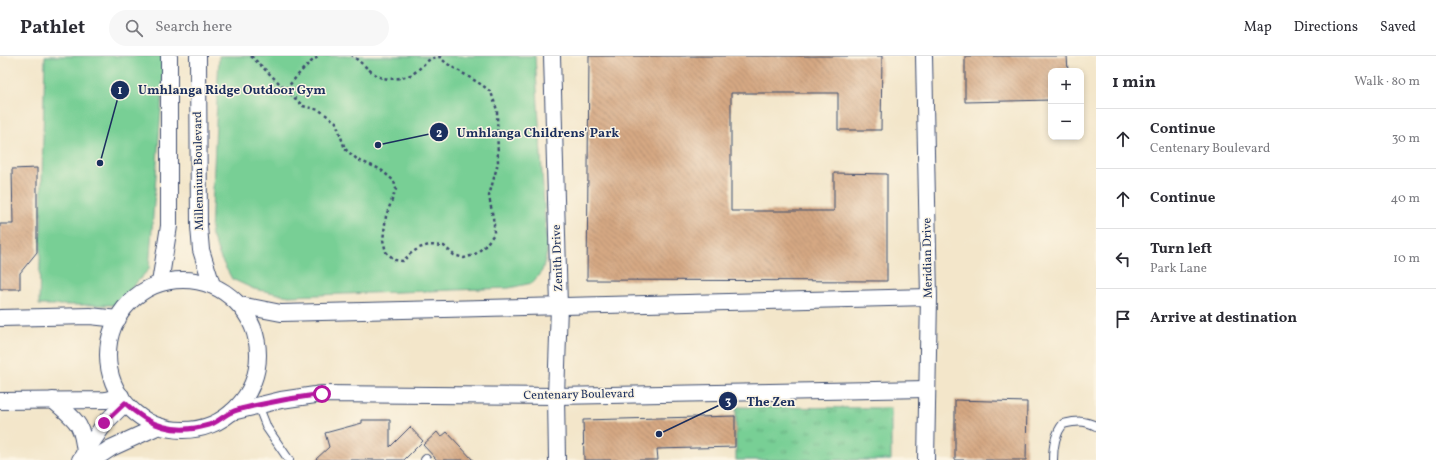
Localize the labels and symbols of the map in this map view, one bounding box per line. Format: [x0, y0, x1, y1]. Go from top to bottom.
callout: Umhlanga Ridge Outdoor Gym [110, 77, 334, 102]
text: Umhlanga Ridge Outdoor Gym [138, 82, 326, 100]
text: 1 [118, 83, 123, 99]
street label: Millennium Boulevard [190, 111, 208, 231]
callout: Umhlanga Childrens' Park [429, 120, 627, 145]
text: Umhlanga Childrens' Park [457, 125, 619, 143]
text: 2 [436, 126, 442, 142]
street label: Meridian Drive [919, 217, 937, 298]
street label: Zenith Drive [549, 224, 567, 292]
route start [313, 385, 331, 403]
street label: Centenary Boulevard [523, 386, 635, 404]
callout: The Zen [718, 389, 803, 414]
text: 3 [725, 394, 731, 410]
text: The Zen [747, 394, 796, 412]
route end [95, 414, 113, 432]

